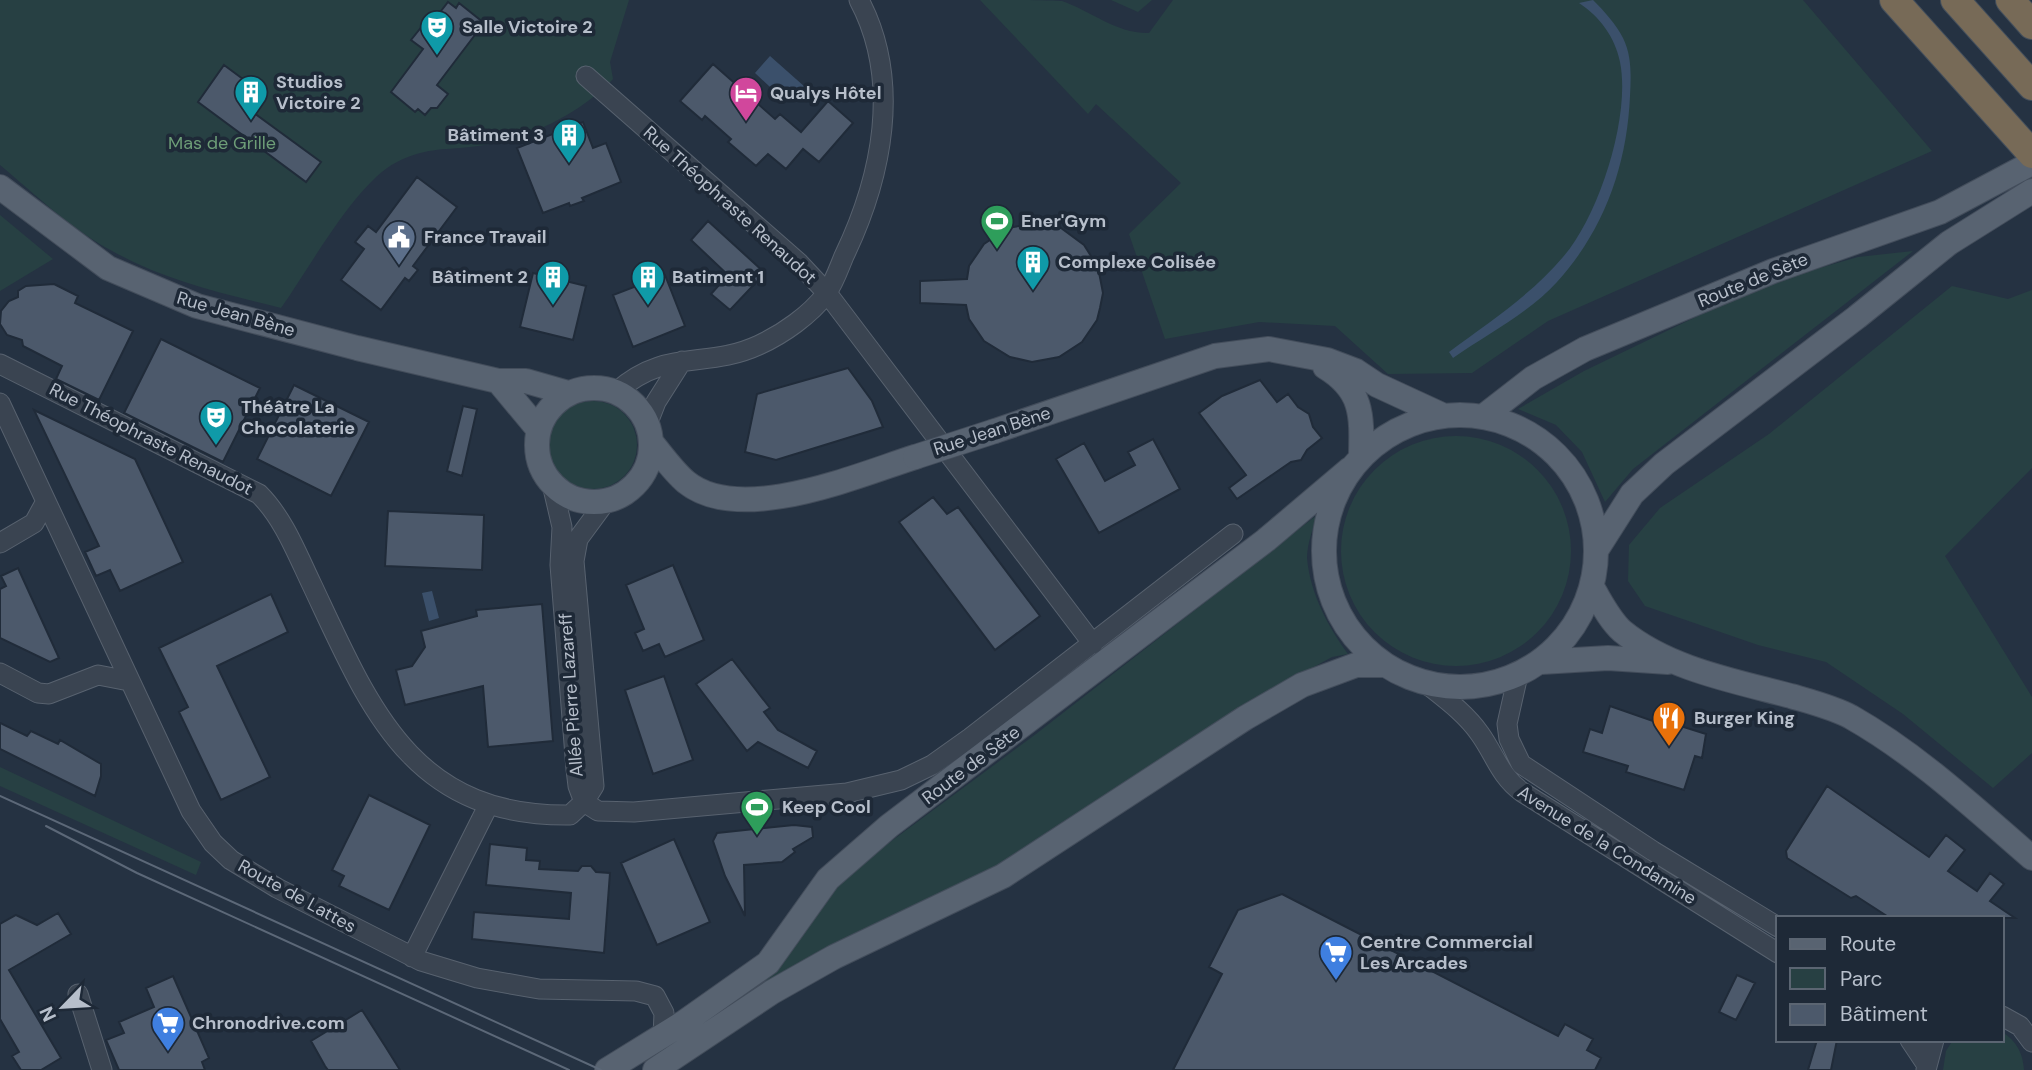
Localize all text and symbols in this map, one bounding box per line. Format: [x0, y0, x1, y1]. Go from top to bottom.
theatre icon: Salle Victoire 2 [418, 8, 456, 57]
place label: Salle Victoire 2 [462, 15, 593, 39]
place label: Studios Victoire 2 [276, 70, 361, 115]
building icon: Studios Victoire 2 [232, 73, 270, 122]
hotel icon: Qualys Hôtel [727, 74, 765, 123]
place label: Qualys Hôtel [770, 81, 881, 105]
building icon: Bâtiment 3 [550, 116, 588, 165]
street label: Rue Théophraste Renaudot [638, 121, 822, 289]
place label: Bâtiment 3 [448, 123, 544, 147]
park label: Mas de Grille [168, 131, 276, 155]
sports icon: Ener'Gym [978, 202, 1016, 251]
place label: Ener'Gym [1021, 209, 1106, 233]
public building icon: France Travail [380, 218, 418, 267]
place label: France Travail [424, 225, 546, 249]
building icon: Complexe Colisée [1014, 243, 1052, 292]
street label: Route de Sète [1694, 247, 1812, 313]
place label: Complexe Colisée [1058, 250, 1216, 274]
building icon: Bâtiment 2 [534, 258, 572, 307]
building icon: Batiment 1 [629, 258, 667, 307]
place label: Bâtiment 2 [432, 265, 528, 289]
place label: Batiment 1 [672, 265, 764, 289]
street label: Rue Jean Bène [174, 286, 298, 342]
street label: Rue Théophraste Renaudot [45, 377, 257, 501]
place label: Théâtre La Chocolaterie [241, 395, 355, 440]
theatre icon: Théâtre La Chocolaterie [197, 398, 235, 447]
street label: Rue Jean Bène [930, 401, 1054, 461]
street label: Allée Pierre Lazareff [553, 612, 589, 778]
restaurant icon: Burger King [1650, 699, 1688, 748]
place label: Burger King [1694, 706, 1795, 730]
street label: Route de Sète [917, 720, 1025, 810]
street label: Avenue de la Condamine [1513, 780, 1701, 910]
sports icon: Keep Cool [738, 788, 776, 837]
place label: Keep Cool [782, 795, 871, 819]
street label: Route de Lattes [234, 854, 360, 938]
legend [1776, 916, 2004, 1042]
place label: Centre Commercial Les Arcades [1360, 930, 1533, 975]
text: Route [1840, 930, 1896, 958]
supermarket icon: Centre Commercial Les Arcades [1317, 933, 1355, 982]
text: Parc [1840, 965, 1883, 993]
north arrow [28, 972, 98, 1042]
text: Bâtiment [1840, 1000, 1928, 1028]
text: N [34, 1002, 62, 1026]
supermarket icon: Chronodrive.com [149, 1004, 187, 1053]
place label: Chronodrive.com [192, 1011, 345, 1035]

